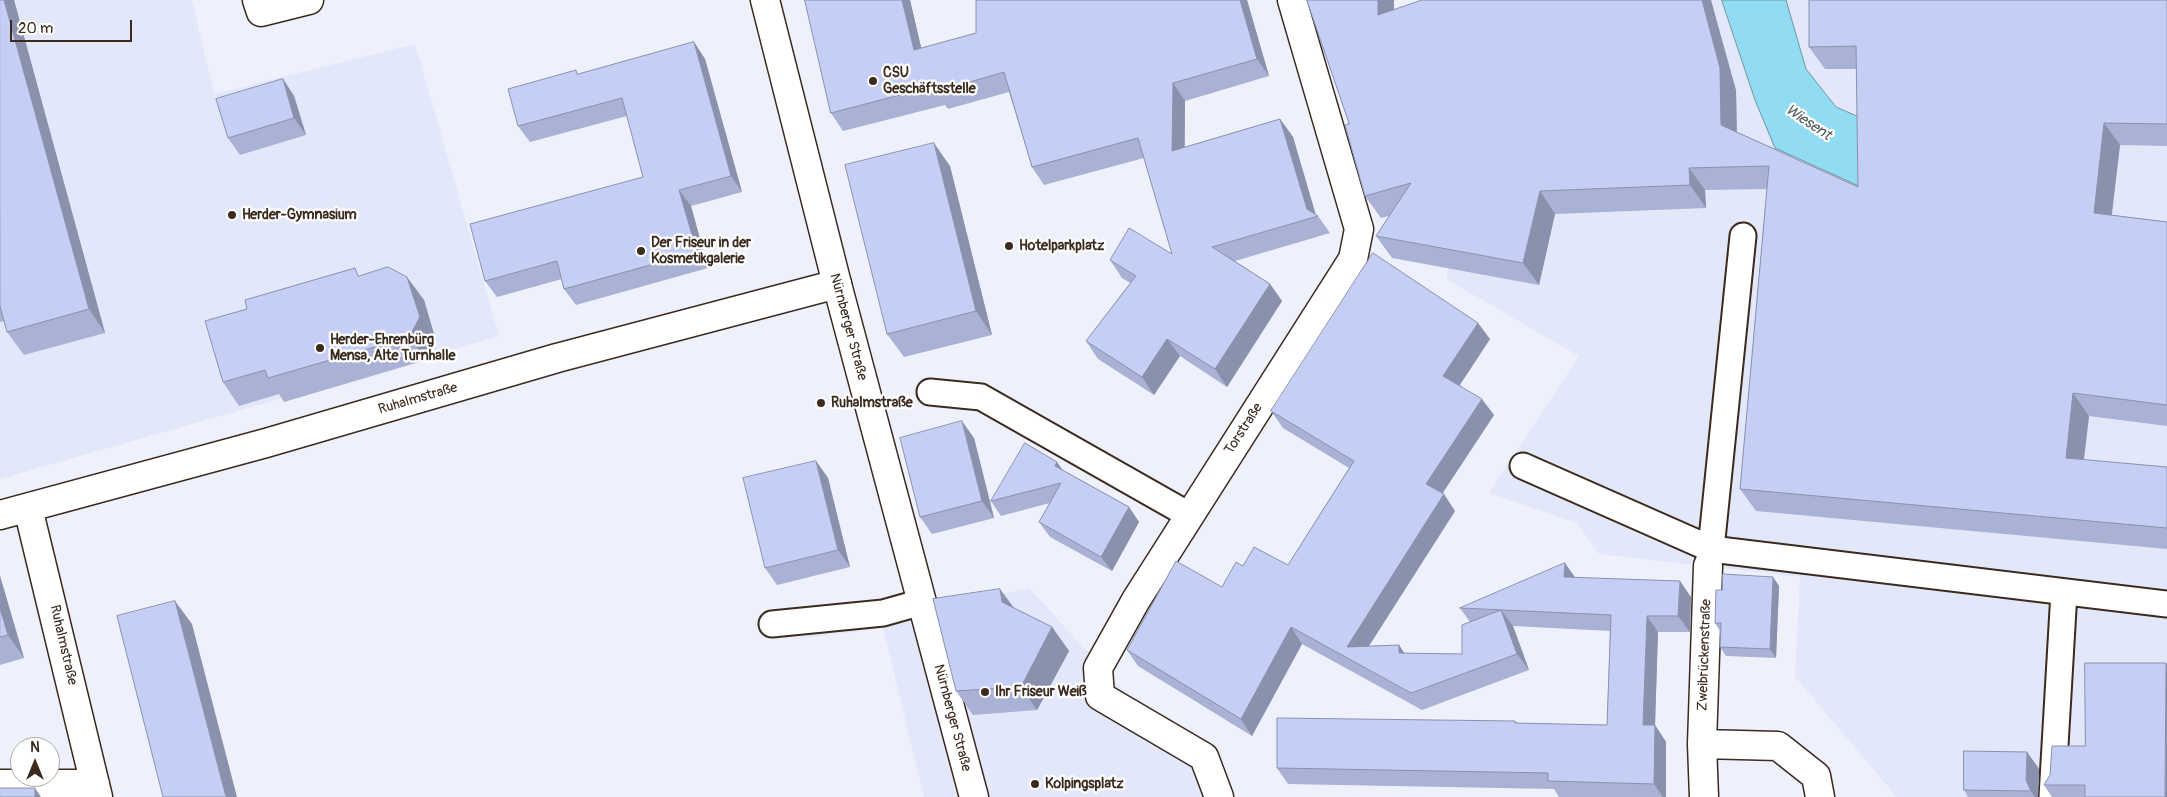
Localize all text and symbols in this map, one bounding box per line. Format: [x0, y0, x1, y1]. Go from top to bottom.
scale bar [12, 10, 135, 42]
text: 20 m [18, 19, 53, 38]
place label: CSU Geschäftsstelle [883, 65, 976, 98]
marker: CSU Geschäftsstelle [867, 75, 879, 87]
water label: Wiesent [1782, 101, 1834, 145]
place label: Herder-Gymnasium [242, 207, 357, 223]
marker: Herder-Gymnasium [226, 209, 238, 221]
place label: Der Friseur in der Kosmetikgalerie [651, 235, 751, 268]
place label: Hotelparkplatz [1019, 238, 1104, 254]
marker: Hotelparkplatz [1003, 240, 1015, 252]
marker: Der Friseur in der Kosmetikgalerie [635, 245, 647, 257]
street label: Nürnberger Straße [826, 272, 870, 382]
place label: Herder-Ehrenbürg Mensa, Alte Turnhalle [330, 332, 455, 364]
marker: Herder-Ehrenbürg Mensa, Alte Turnhalle [314, 342, 326, 354]
street label: Ruhalmstraße [376, 380, 460, 418]
place label: Ruhalmstraße [831, 395, 913, 411]
marker: Ruhalmstraße [815, 397, 827, 409]
street label: Torstraße [1221, 400, 1267, 458]
street label: Zweibrückenstraße [1695, 599, 1715, 711]
street label: Ruhalmstraße [46, 603, 80, 687]
street label: Nürnberger Straße [930, 663, 974, 773]
place label: Ihr Friseur Weiß [995, 684, 1087, 700]
marker: Ihr Friseur Weiß [979, 686, 991, 698]
north arrow [10, 737, 60, 787]
text: N [30, 739, 40, 756]
place label: Kolpingsplatz [1045, 776, 1123, 792]
marker: Kolpingsplatz [1029, 778, 1041, 790]

